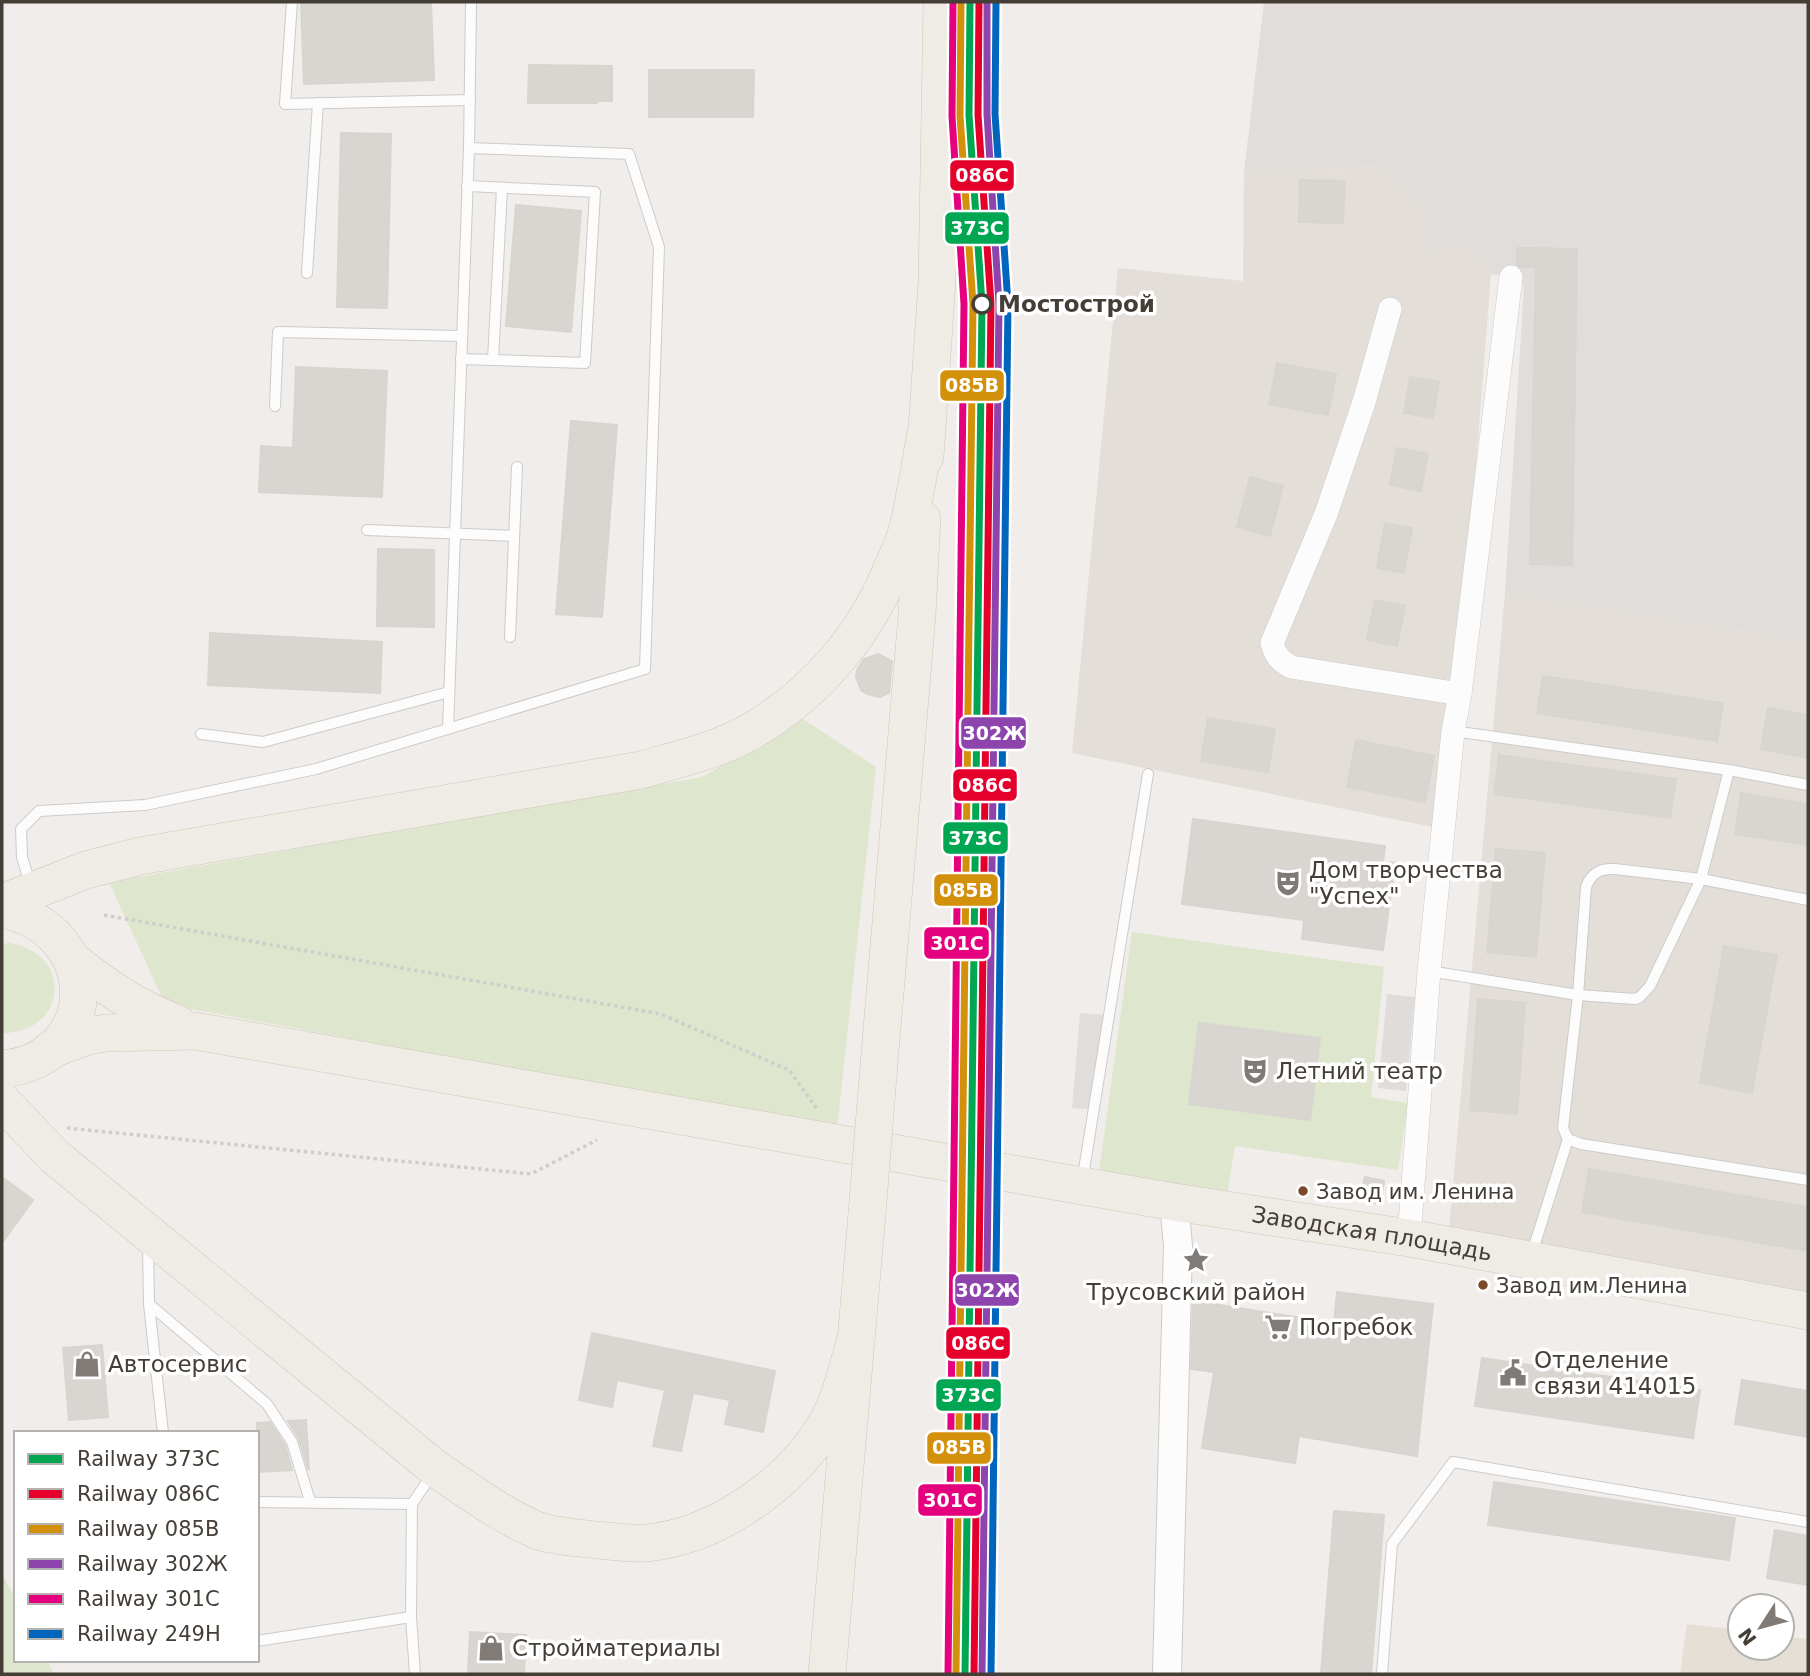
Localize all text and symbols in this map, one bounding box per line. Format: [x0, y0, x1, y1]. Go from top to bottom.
line badge: 086С [949, 159, 1015, 192]
text: 086С [955, 164, 1009, 186]
line badge: 373C [944, 211, 1010, 245]
text: 373C [950, 217, 1004, 239]
place label: Мостострой [998, 291, 1155, 317]
marker: Мостострой [972, 294, 992, 314]
line badge: 085В [939, 369, 1005, 402]
text: 085В [945, 374, 999, 396]
line badge: 302Ж [960, 716, 1027, 750]
text: 302Ж [963, 722, 1025, 744]
line badge: 086С [952, 768, 1018, 802]
text: 086С [958, 774, 1012, 796]
line badge: 373C [942, 821, 1009, 855]
text: 373C [948, 827, 1002, 849]
place label: Дом творчества "Успех" [1309, 857, 1503, 909]
theatre icon: Дом творчества "Успех" [1273, 868, 1303, 898]
line badge: 085В [933, 873, 999, 907]
text: 085В [939, 879, 993, 901]
line badge: 301С [923, 926, 990, 960]
text: 301С [930, 932, 984, 954]
theatre icon: Летний театр [1240, 1056, 1270, 1086]
place label: Летний театр [1276, 1058, 1443, 1084]
place label: Завод им. Ленина [1316, 1180, 1514, 1204]
marker: Завод им. Ленина [1296, 1184, 1310, 1198]
street label: Заводская площадь [1250, 1201, 1494, 1266]
place icon: Трусовский район [1181, 1245, 1211, 1275]
line badge: 302Ж [954, 1273, 1020, 1307]
place label: Завод им.Ленина [1496, 1274, 1688, 1298]
marker: Завод им.Ленина [1476, 1278, 1490, 1292]
text: 302Ж [956, 1279, 1018, 1301]
place label: Трусовский район [1085, 1279, 1306, 1305]
supermarket icon: Погребок [1263, 1312, 1293, 1342]
place label: Погребок [1299, 1314, 1413, 1340]
line badge: 086С [945, 1326, 1011, 1360]
text: 086С [951, 1332, 1005, 1354]
place label: Отделение связи 414015 [1534, 1347, 1696, 1399]
shop icon: Автосервис [72, 1349, 102, 1379]
place label: Автосервис [108, 1351, 247, 1377]
public building icon: Отделение связи 414015 [1498, 1358, 1528, 1388]
line badge: 373C [935, 1378, 1002, 1412]
text: 373C [941, 1384, 995, 1406]
legend [14, 1431, 259, 1662]
line badge: 085В [926, 1431, 992, 1465]
text: 085В [932, 1436, 986, 1458]
text: Railway 373C [77, 1447, 220, 1471]
text: Railway 086С [77, 1482, 220, 1506]
line badge: 301С [917, 1483, 983, 1517]
text: 301С [923, 1489, 977, 1511]
text: Railway 085В [77, 1517, 219, 1541]
text: Railway 302Ж [77, 1552, 228, 1576]
text: Railway 301С [77, 1587, 220, 1611]
north arrow [1726, 1592, 1796, 1662]
text: Railway 249Н [77, 1622, 221, 1646]
text: N [1734, 1624, 1761, 1650]
shop icon: Стройматериалы [476, 1633, 506, 1663]
place label: Стройматериалы [512, 1635, 721, 1661]

